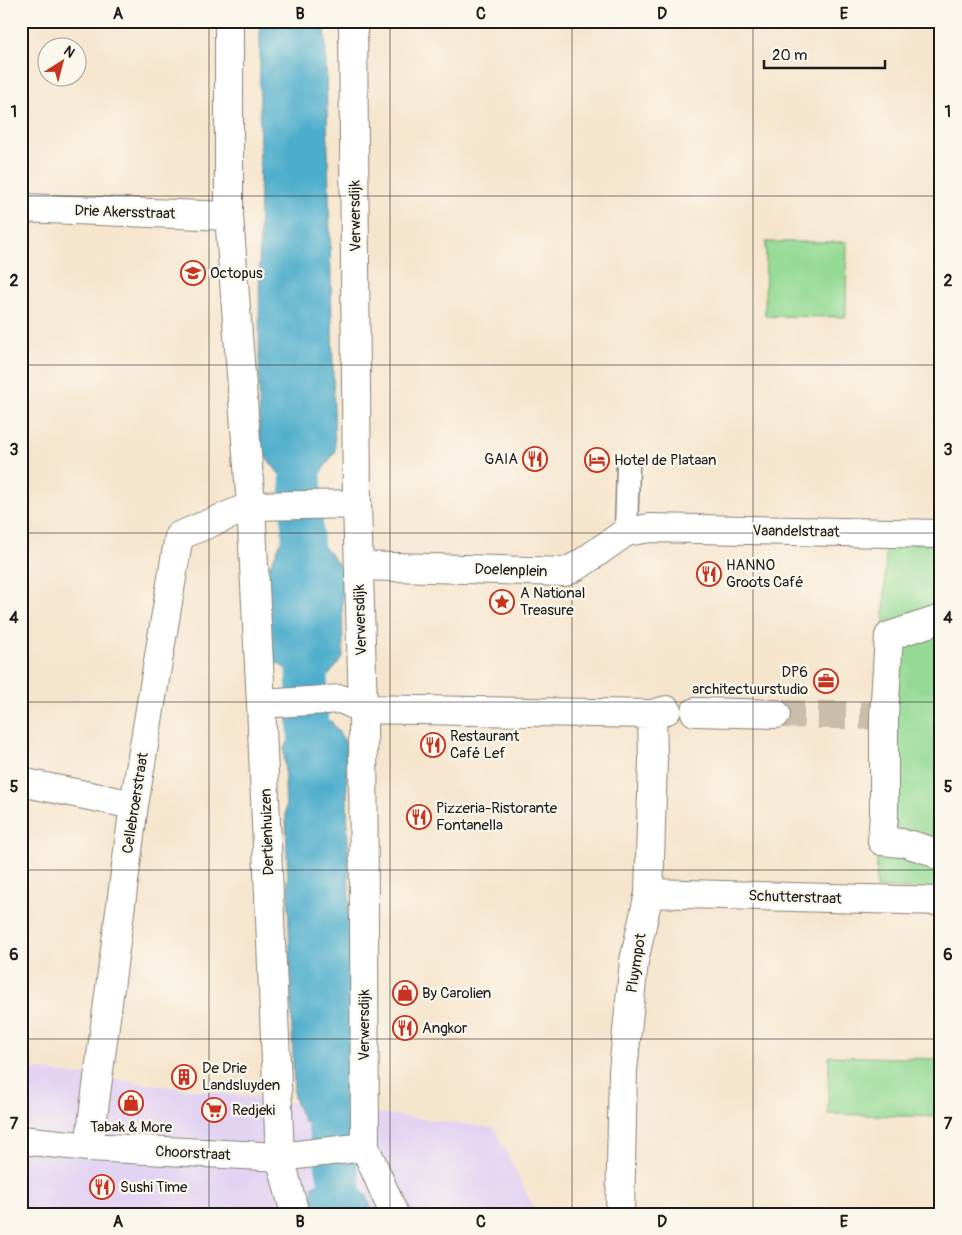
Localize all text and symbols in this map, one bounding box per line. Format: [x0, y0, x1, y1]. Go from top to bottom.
text: A [113, 4, 124, 24]
text: B [295, 4, 305, 24]
text: C [476, 4, 486, 24]
text: D [657, 4, 667, 24]
text: E [840, 4, 849, 24]
north arrow [38, 38, 88, 88]
scale bar [764, 38, 886, 70]
text: N [61, 42, 78, 62]
text: 20 m [772, 46, 807, 65]
text: 1 [11, 102, 17, 122]
text: 1 [945, 102, 951, 122]
street label: Verwersdijk [345, 179, 366, 252]
street label: Drie Akersstraat [74, 201, 177, 224]
school or university icon: Octopus [180, 260, 206, 286]
place label: Octopus [210, 264, 263, 283]
text: 2 [10, 271, 19, 291]
text: 2 [944, 271, 953, 291]
text: 3 [10, 440, 19, 460]
text: 3 [944, 440, 953, 460]
restaurant icon: GAIA [522, 446, 548, 472]
hotel icon: Hotel de Plataan [584, 447, 610, 473]
place label: GAIA [484, 450, 518, 469]
place label: Hotel de Plataan [614, 451, 716, 470]
street label: Vaandelstraat [752, 521, 841, 542]
place label: HANNO Groots Café [726, 556, 803, 592]
street label: Doelenplein [474, 560, 548, 581]
restaurant icon: HANNO Groots Café [696, 561, 722, 587]
street label: Verwersdijk [350, 583, 371, 656]
place label: A National Treasure [520, 584, 585, 620]
place icon: A National Treasure [489, 589, 515, 615]
text: 4 [9, 608, 19, 628]
text: 4 [943, 608, 953, 628]
place label: DP6 architectuurstudio [692, 663, 808, 699]
office icon: DP6 architectuurstudio [813, 668, 839, 694]
place label: Restaurant Café Lef [450, 727, 520, 763]
restaurant icon: Restaurant Café Lef [420, 732, 446, 758]
street label: Cellebroerstraat [118, 750, 153, 855]
text: 5 [10, 777, 19, 797]
text: 5 [944, 777, 953, 797]
street label: Dertienhuizen [256, 788, 279, 876]
place label: Pizzeria-Ristorante Fontanella [436, 799, 558, 835]
restaurant icon: Pizzeria-Ristorante Fontanella [406, 804, 432, 830]
street label: Schutterstraat [748, 886, 843, 909]
street label: Pluympot [622, 931, 651, 994]
text: 6 [9, 945, 19, 965]
text: 6 [943, 945, 953, 965]
shop icon: By Carolien [392, 980, 418, 1006]
place label: By Carolien [422, 984, 491, 1003]
street label: Verwersdijk [355, 988, 374, 1061]
restaurant icon: Angkor [392, 1015, 418, 1041]
place label: Angkor [422, 1019, 468, 1038]
place label: De Drie Landsluyden [202, 1059, 280, 1095]
building icon: De Drie Landsluyden [171, 1064, 197, 1090]
shop icon: Tabak & More [118, 1090, 144, 1116]
supermarket icon: Redjeki [201, 1097, 227, 1123]
place label: Redjeki [232, 1101, 276, 1120]
text: 7 [10, 1114, 19, 1134]
text: 7 [944, 1114, 953, 1134]
place label: Tabak & More [90, 1118, 173, 1137]
street label: Choorstraat [155, 1142, 232, 1165]
restaurant icon: Sushi Time [89, 1174, 115, 1200]
place label: Sushi Time [120, 1178, 188, 1197]
text: A [113, 1212, 124, 1232]
text: B [295, 1212, 305, 1232]
text: C [476, 1212, 486, 1232]
text: D [657, 1212, 667, 1232]
text: E [840, 1212, 849, 1232]

